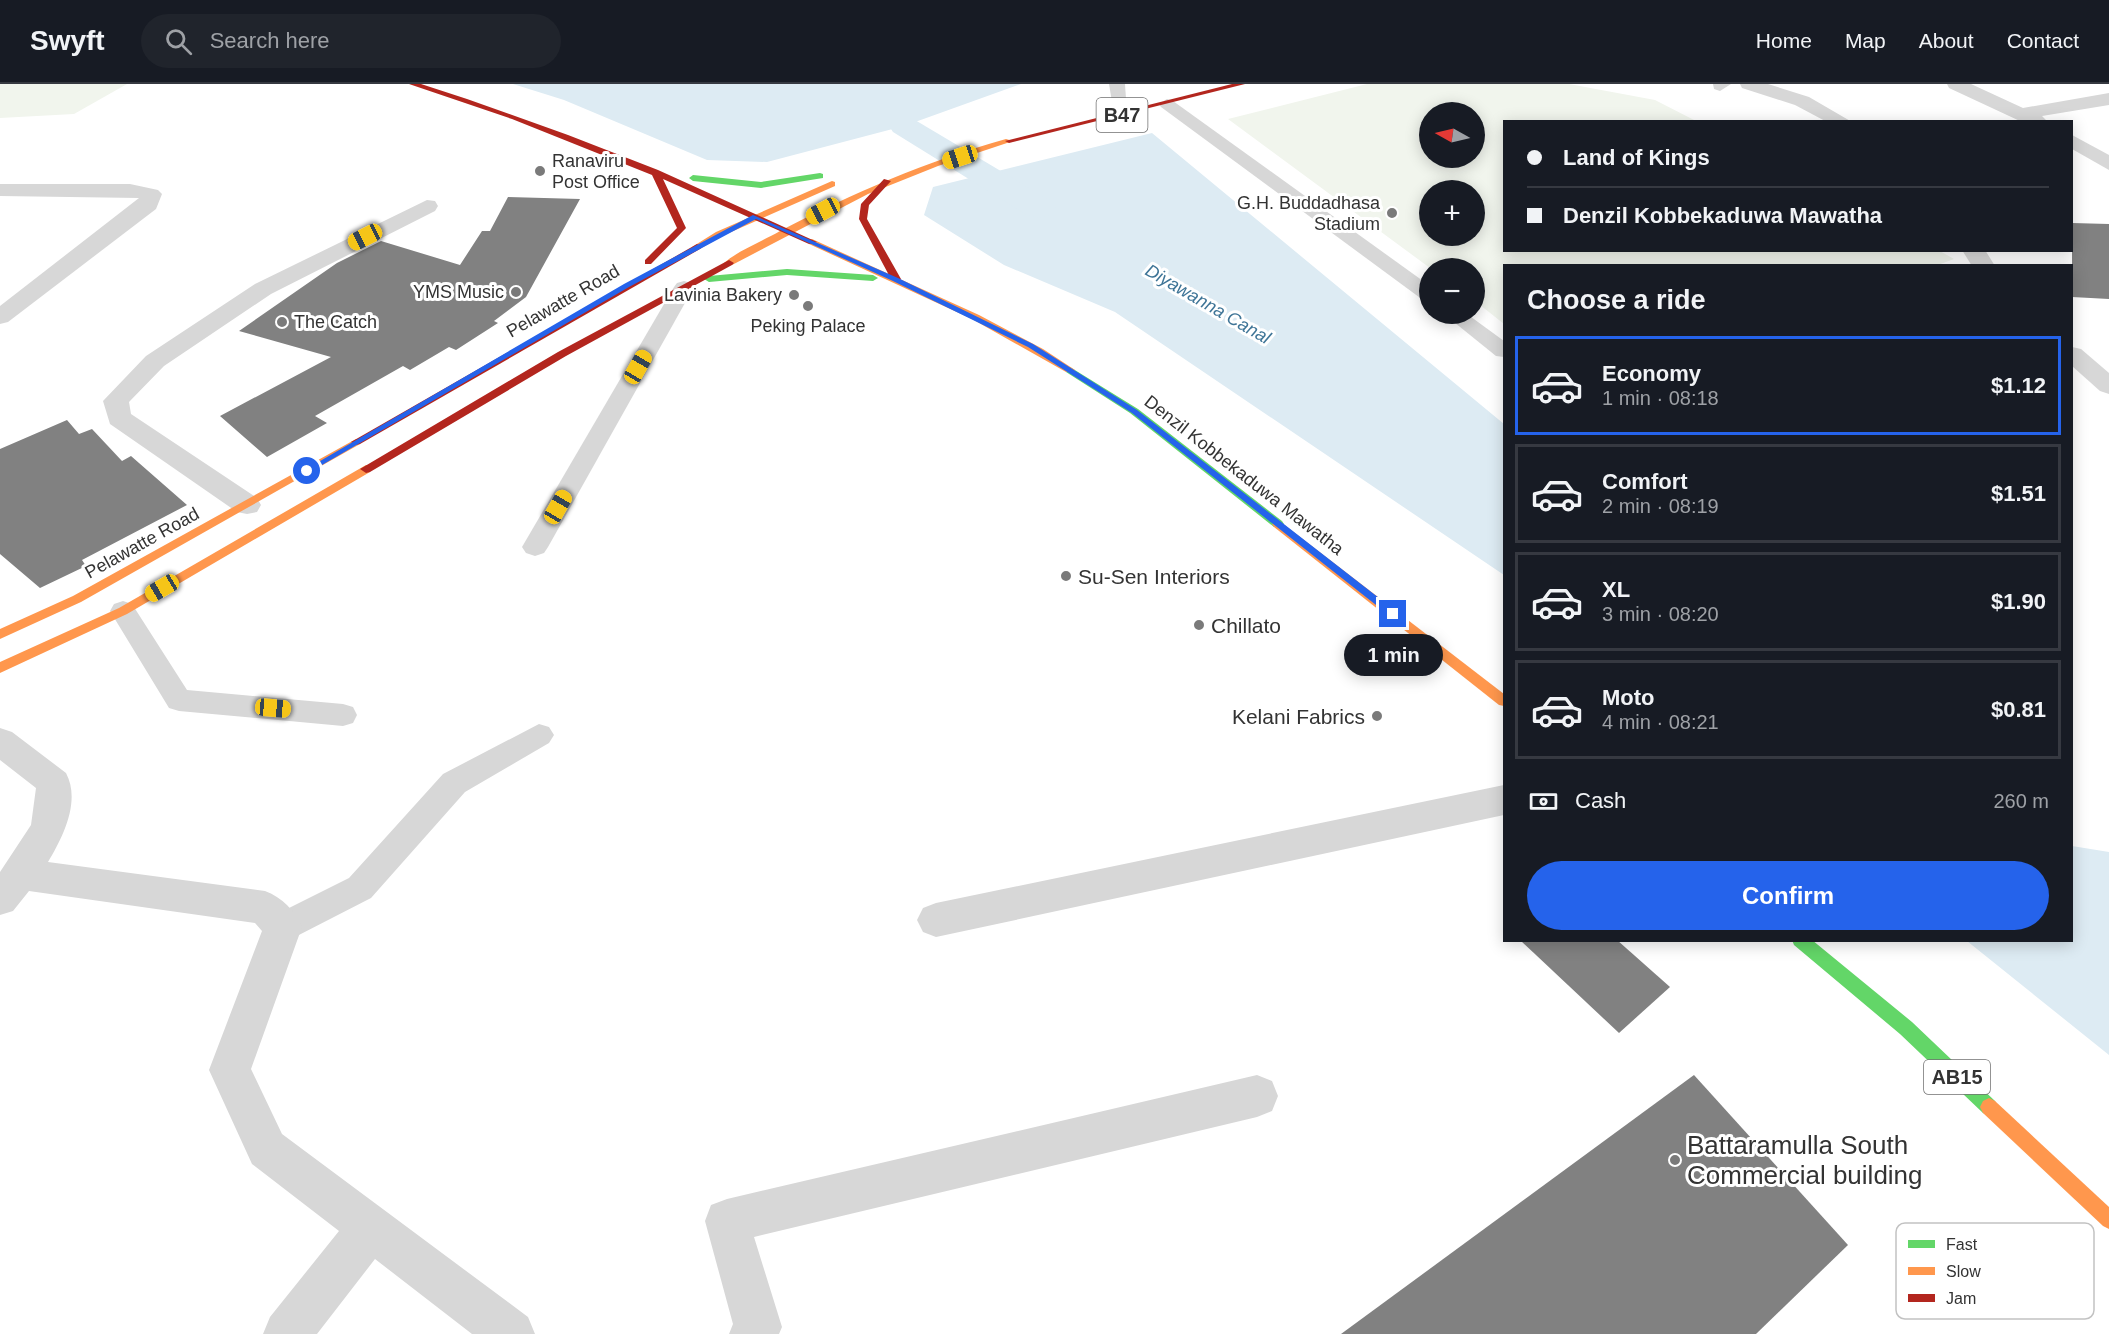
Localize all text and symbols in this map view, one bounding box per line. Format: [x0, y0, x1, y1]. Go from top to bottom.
search box [141, 14, 561, 68]
text: Swyft [30, 25, 105, 56]
icon: search [162, 25, 195, 58]
text: Search here [210, 28, 330, 53]
text: Home [1756, 29, 1812, 52]
text: Map [1845, 29, 1886, 52]
text: About [1919, 29, 1974, 52]
text: Contact [2007, 29, 2079, 52]
road number: B47 [1096, 98, 1148, 132]
north arrow [1419, 102, 1485, 168]
map controls [1419, 102, 1485, 324]
car [940, 143, 980, 171]
text: Land of Kings [1563, 145, 1710, 170]
place label: Ranaviru Post Office [552, 151, 640, 192]
marker: Ranaviru Post Office [533, 164, 547, 178]
button: + [1419, 180, 1485, 246]
place label: G.H. Buddadhasa Stadium [1237, 193, 1381, 234]
car [803, 195, 843, 227]
text: Denzil Kobbekaduwa Mawatha [1563, 203, 1882, 228]
marker: G.H. Buddadhasa Stadium [1385, 206, 1399, 220]
car [345, 221, 385, 253]
button: − [1419, 258, 1485, 324]
water label: Diyawanna Canal [1142, 260, 1275, 348]
street label: Pelawatte Road [503, 261, 623, 341]
place label: YMS Music [413, 282, 504, 302]
marker: YMS Music [509, 285, 523, 299]
place label: Lavinia Bakery [664, 285, 782, 305]
text: Choose a ride [1527, 285, 1706, 315]
marker: Lavinia Bakery [787, 288, 801, 302]
marker: Peking Palace [801, 299, 815, 313]
place label: The Catch [294, 312, 377, 332]
marker: The Catch [275, 315, 289, 329]
place label: Peking Palace [750, 316, 866, 336]
car [621, 347, 655, 387]
icon: car [1530, 359, 1584, 413]
text: Economy [1602, 361, 1701, 386]
text: $1.12 [1991, 373, 2046, 398]
text: 1 min · 08:18 [1602, 387, 1719, 409]
street label: Denzil Kobbekaduwa Mawatha [1140, 391, 1348, 560]
route start [293, 457, 320, 484]
icon: car [1530, 467, 1584, 521]
text: Comfort [1602, 469, 1688, 494]
text: $1.51 [1991, 481, 2046, 506]
car [541, 487, 575, 527]
text: 2 min · 08:19 [1602, 495, 1719, 517]
street label: Pelawatte Road [82, 503, 202, 583]
place label: Su-Sen Interiors [1078, 565, 1230, 588]
marker: Su-Sen Interiors [1059, 569, 1073, 583]
car [142, 571, 182, 605]
icon: car [1530, 575, 1584, 629]
text: XL [1602, 577, 1630, 602]
text: $1.90 [1991, 589, 2046, 614]
route end [1379, 600, 1406, 627]
text: 3 min · 08:20 [1602, 603, 1719, 625]
place label: Chillato [1211, 614, 1281, 637]
marker: Chillato [1192, 618, 1206, 632]
callout: 1 min [1344, 635, 1442, 677]
text: 1 min [1367, 644, 1420, 666]
icon: car [1530, 683, 1584, 737]
text: Moto [1602, 685, 1655, 710]
car [254, 697, 292, 719]
text: $0.81 [1991, 697, 2046, 722]
place label: Kelani Fabrics [1232, 705, 1365, 728]
marker: Kelani Fabrics [1370, 709, 1384, 723]
text: 4 min · 08:21 [1602, 711, 1719, 733]
icon: cash [1527, 785, 1560, 818]
text: Cash [1575, 788, 1626, 813]
text: 260 m [1993, 790, 2049, 812]
button: Confirm [1527, 861, 2049, 930]
road number: AB15 [1924, 1060, 1990, 1094]
place label: Battaramulla South Commercial building [1687, 1130, 1923, 1190]
marker: Battaramulla South Commercial building [1668, 1153, 1682, 1167]
legend [1896, 1223, 2094, 1319]
text: Fast [1946, 1236, 1978, 1253]
text: Slow [1946, 1263, 1981, 1280]
text: Jam [1946, 1290, 1976, 1307]

